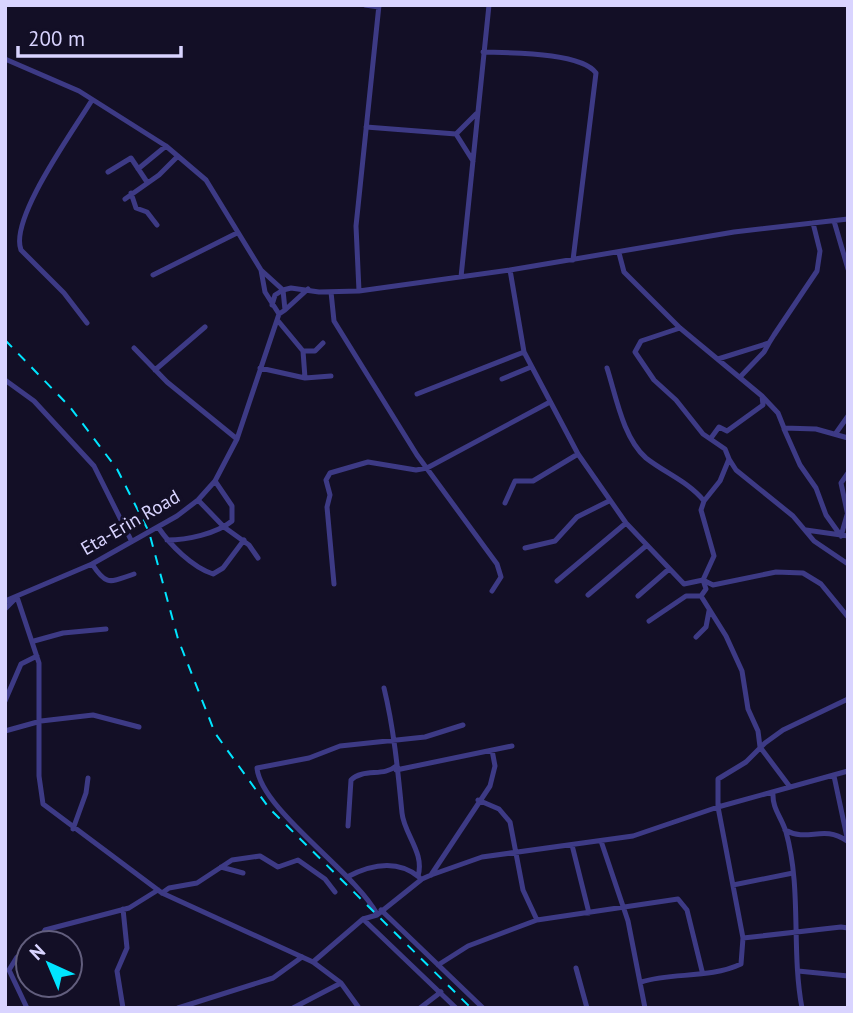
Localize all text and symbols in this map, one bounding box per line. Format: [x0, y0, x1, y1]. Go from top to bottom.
scale bar [18, 14, 180, 58]
text: 200 m [28, 25, 85, 52]
street label: Eta-Erin Road [76, 484, 184, 560]
north arrow [14, 929, 84, 999]
text: N [24, 939, 50, 965]

